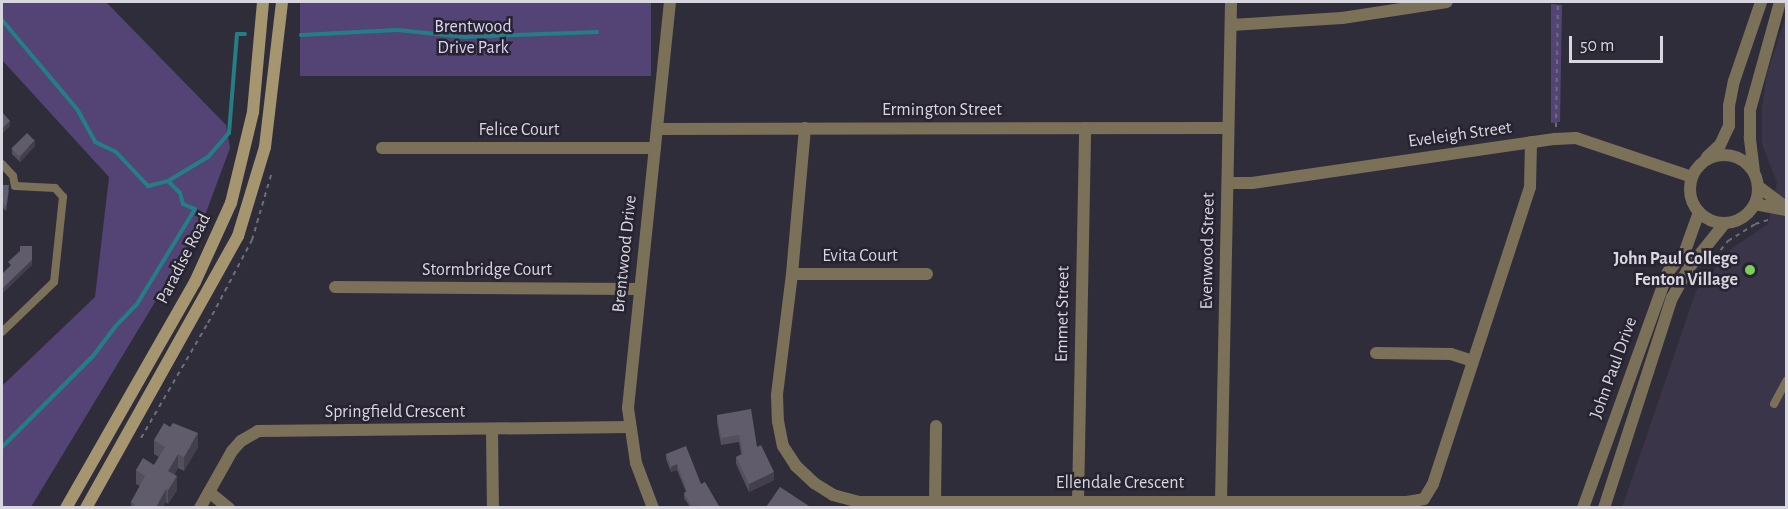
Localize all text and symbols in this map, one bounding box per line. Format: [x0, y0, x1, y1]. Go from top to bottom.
park label: Brentwood Drive Park [434, 17, 512, 60]
scale bar [1572, 24, 1666, 62]
text: 50 m [1580, 37, 1614, 55]
street label: Ermington Street [882, 99, 1002, 121]
street label: Eveleigh Street [1407, 117, 1513, 153]
street label: Felice Court [479, 119, 559, 141]
street label: Evenwood Street [1196, 192, 1220, 310]
street label: Brentwood Drive [608, 194, 642, 314]
street label: Paradise Road [152, 210, 216, 308]
street label: Evita Court [822, 245, 898, 267]
place label: John Paul College Fenton Village [1614, 249, 1738, 292]
street label: Stormbridge Court [422, 259, 552, 281]
marker: John Paul College Fenton Village [1743, 263, 1757, 277]
street label: Emmet Street [1051, 266, 1075, 362]
street label: John Paul Drive [1586, 314, 1642, 422]
street label: Springfield Crescent [325, 401, 465, 423]
street label: Ellendale Crescent [1056, 472, 1184, 494]

